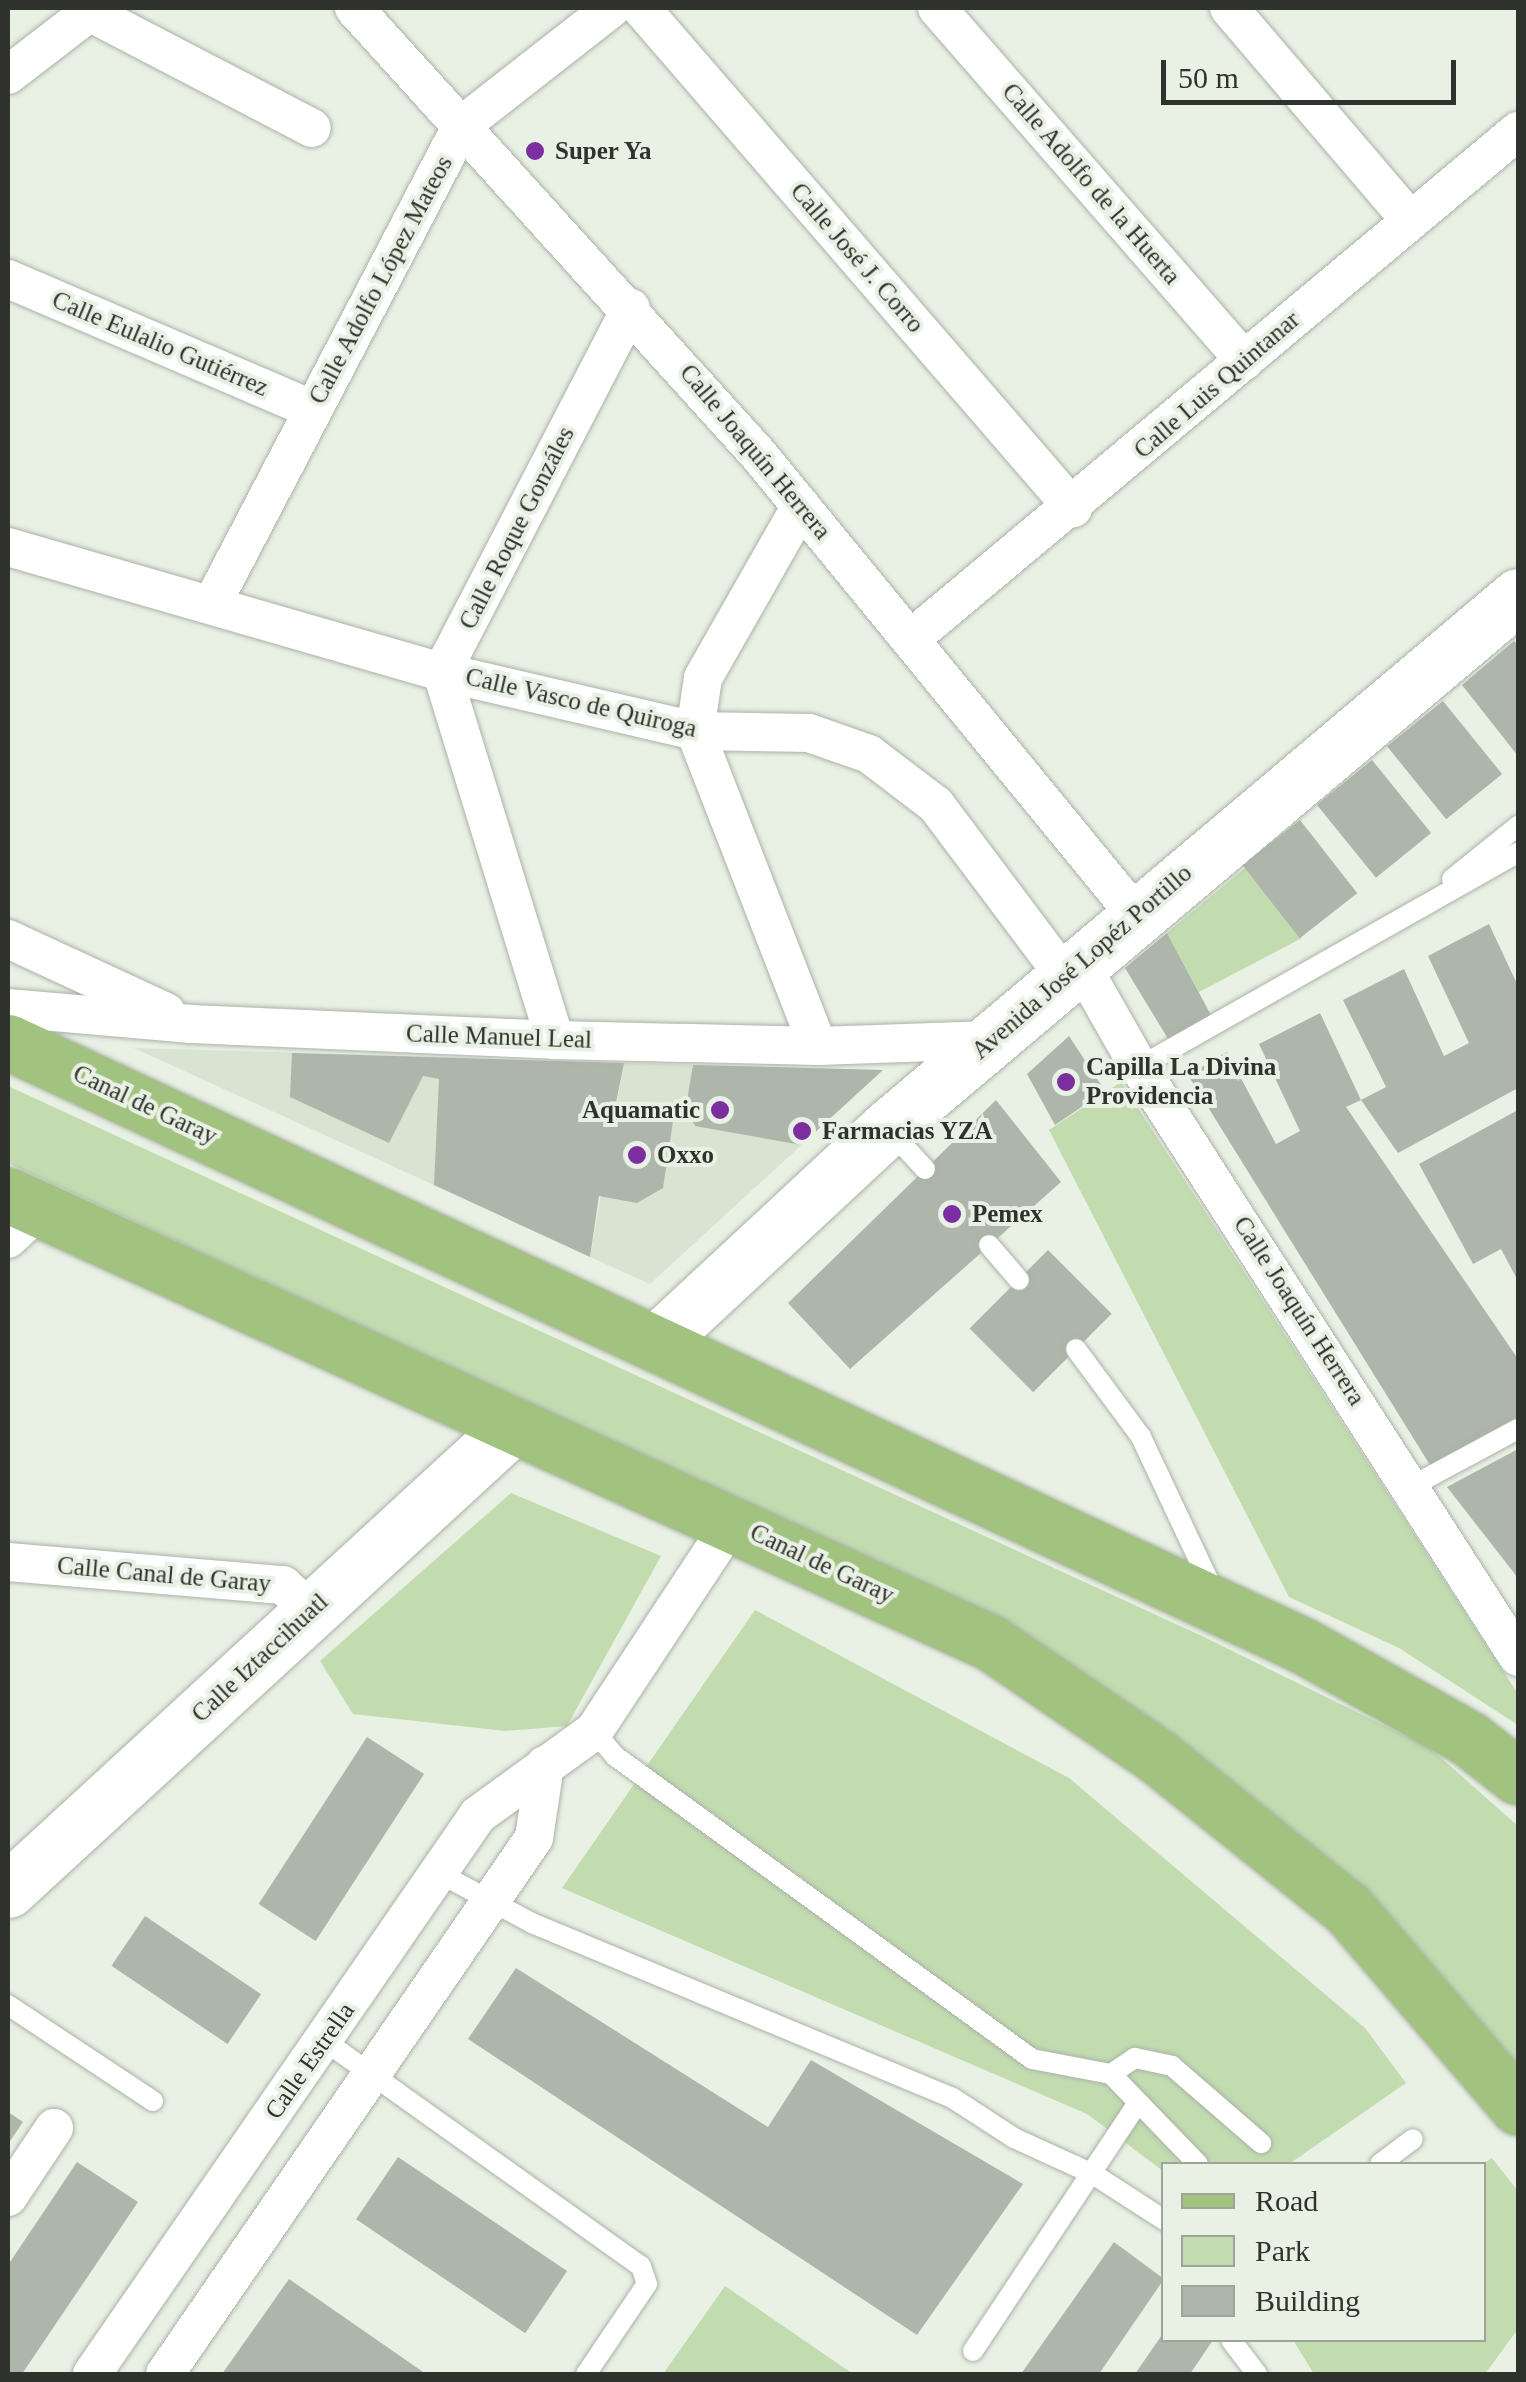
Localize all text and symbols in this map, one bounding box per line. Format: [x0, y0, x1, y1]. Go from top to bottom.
scale bar [1166, 40, 1461, 102]
text: 50 m [1178, 61, 1239, 94]
street label: Calle Adolfo de la Huerta [995, 77, 1187, 291]
place label: Super Ya [555, 136, 653, 166]
marker: Super Ya [524, 140, 546, 162]
street label: Calle Adolfo López Mateos [302, 150, 460, 410]
street label: Calle José J. Corro [784, 177, 930, 339]
street label: Calle Eulalio Gutiérrez [47, 285, 273, 403]
street label: Calle Luis Quintanar [1128, 305, 1306, 465]
street label: Calle Joaquín Herrera [673, 358, 837, 546]
street label: Calle Roque Gonzáles [453, 422, 581, 634]
street label: Calle Vasco de Quiroga [462, 662, 700, 744]
street label: Avenida José Lopéz Portillo [966, 858, 1198, 1066]
street label: Calle Manuel Leal [406, 1019, 592, 1055]
place label: Capilla La Divina Providencia [1086, 1053, 1276, 1112]
street label: Canal de Garay [68, 1059, 222, 1151]
marker: Capilla La Divina Providencia [1055, 1071, 1077, 1093]
place label: Aquamatic [582, 1095, 700, 1125]
marker: Aquamatic [709, 1099, 731, 1121]
place label: Farmacias YZA [822, 1116, 993, 1146]
marker: Farmacias YZA [791, 1120, 813, 1142]
place label: Oxxo [657, 1140, 714, 1170]
marker: Oxxo [626, 1144, 648, 1166]
place label: Pemex [972, 1199, 1043, 1229]
marker: Pemex [941, 1203, 963, 1225]
street label: Calle Joaquín Herrera [1227, 1211, 1371, 1411]
street label: Canal de Garay [745, 1518, 899, 1610]
street label: Calle Canal de Garay [56, 1551, 272, 1599]
street label: Calle Iztaccihuatl [186, 1587, 334, 1729]
street label: Calle Estrella [259, 1997, 361, 2125]
legend [1161, 2162, 1486, 2342]
text: Road [1255, 2184, 1318, 2217]
text: Park [1255, 2234, 1310, 2267]
text: Building [1255, 2284, 1360, 2317]

